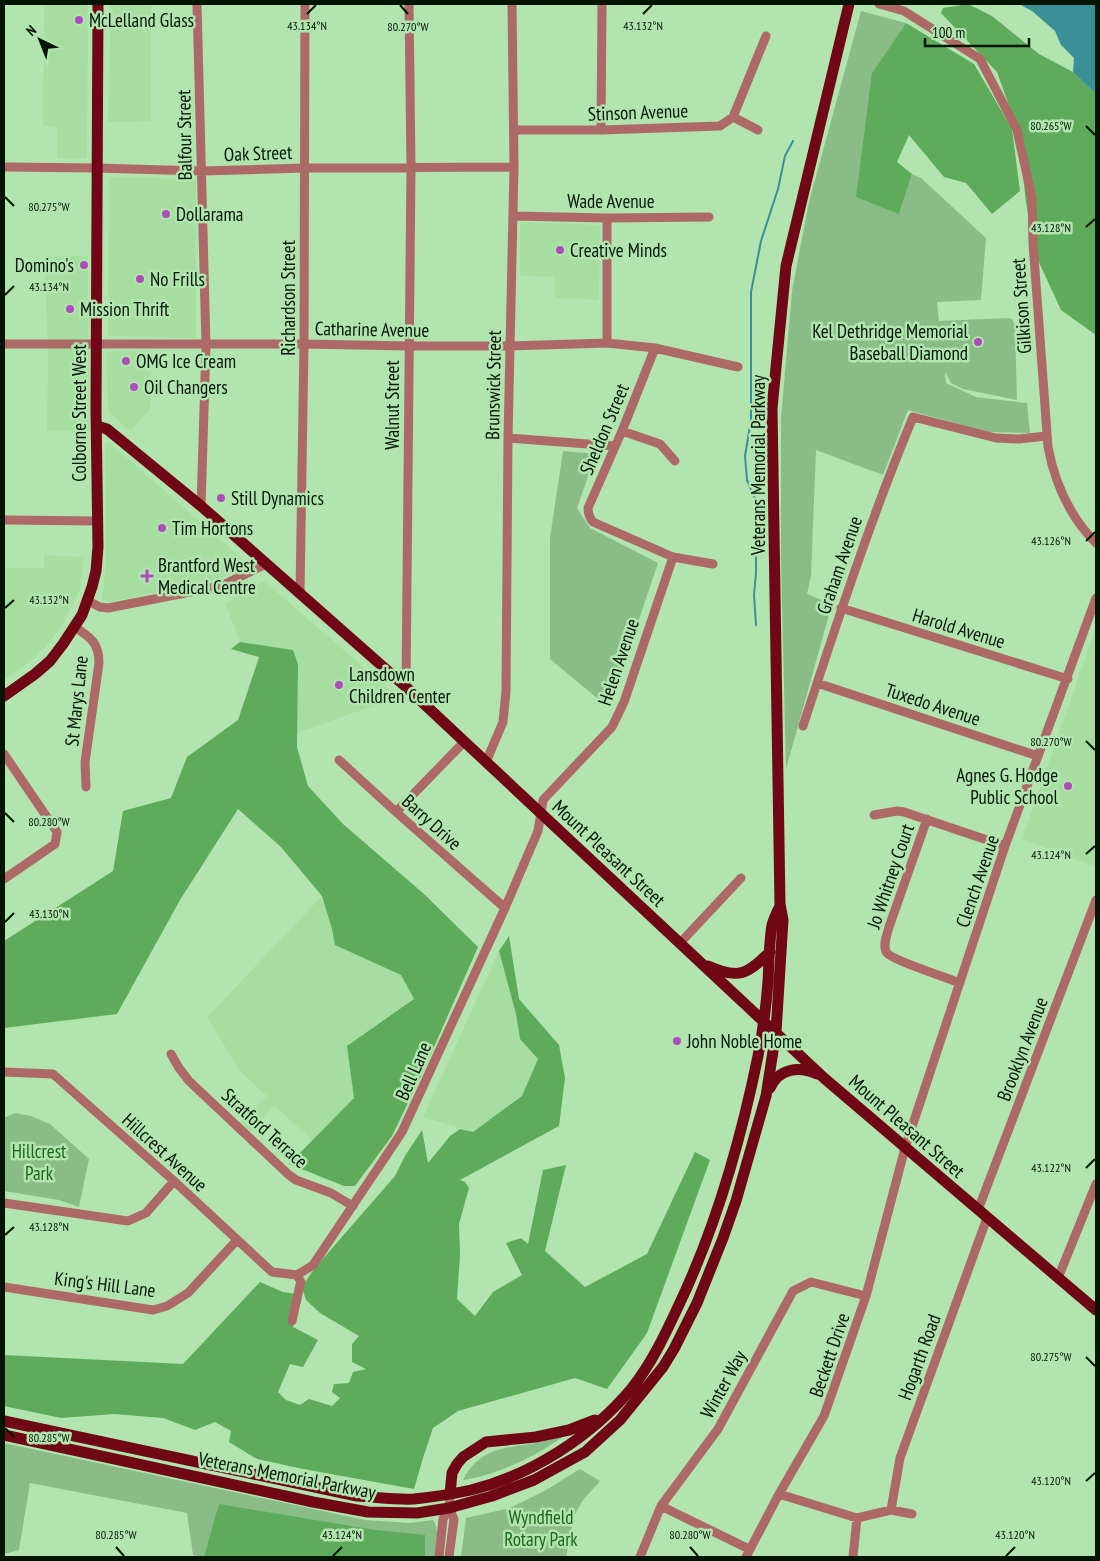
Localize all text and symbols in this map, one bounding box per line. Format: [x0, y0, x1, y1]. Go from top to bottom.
place label: McLelland Glass [89, 8, 194, 32]
marker: McLelland Glass [73, 14, 85, 26]
north arrow [15, 15, 65, 65]
scale bar [925, 15, 1029, 47]
text: 43.134°N [287, 18, 327, 33]
text: 43.132°N [623, 18, 663, 33]
text: 80.270°W [387, 19, 429, 34]
text: N [22, 21, 40, 40]
text: 100 m [932, 23, 965, 42]
street label: Balfour Street [171, 89, 197, 181]
street label: Stinson Avenue [587, 98, 689, 126]
text: 80.265°W [1030, 118, 1072, 133]
street label: Oak Street [223, 140, 293, 166]
street label: Wade Avenue [567, 189, 655, 213]
text: 80.275°W [28, 199, 70, 214]
place label: Dollarama [176, 202, 243, 226]
marker: Dollarama [160, 208, 172, 220]
text: 43.128°N [1031, 220, 1071, 235]
place label: Creative Minds [570, 238, 667, 262]
street label: Richardson Street [276, 239, 300, 356]
marker: Creative Minds [554, 244, 566, 256]
place label: Domino's [15, 253, 74, 277]
street label: Gilkison Street [1006, 257, 1036, 355]
marker: Domino's [78, 259, 90, 271]
place label: No Frills [150, 267, 205, 291]
marker: No Frills [134, 273, 146, 285]
text: 43.134°N [29, 279, 69, 294]
place label: Mission Thrift [80, 297, 170, 321]
marker: Mission Thrift [64, 303, 76, 315]
street label: Catharine Avenue [315, 316, 430, 342]
place label: Kel Dethridge Memorial Baseball Diamond [812, 319, 969, 365]
street label: Brunswick Street [480, 329, 506, 440]
marker: Kel Dethridge Memorial Baseball Diamond [972, 336, 984, 348]
street label: Colborne Street West [67, 344, 91, 482]
place label: OMG Ice Cream [136, 349, 236, 373]
marker: OMG Ice Cream [120, 355, 132, 367]
street label: Walnut Street [380, 360, 404, 450]
street label: Veterans Memorial Parkway [746, 374, 770, 556]
place label: Oil Changers [144, 375, 228, 399]
street label: Sheldon Street [574, 379, 634, 478]
marker: Oil Changers [128, 381, 140, 393]
place label: Still Dynamics [231, 486, 324, 510]
marker: Still Dynamics [215, 492, 227, 504]
street label: Graham Avenue [811, 513, 867, 617]
place label: Tim Hortons [172, 516, 253, 540]
marker: Tim Hortons [156, 522, 168, 534]
text: 43.126°N [1031, 533, 1071, 548]
place label: Brantford West Medical Centre [158, 553, 256, 599]
marker: Brantford West Medical Centre [140, 569, 154, 583]
text: 43.132°N [29, 592, 69, 607]
street label: Harold Avenue [910, 603, 1008, 653]
street label: Helen Avenue [592, 615, 644, 709]
street label: St Marys Lane [59, 654, 93, 748]
place label: Lansdown Children Center [349, 662, 452, 708]
street label: Tuxedo Avenue [882, 677, 984, 731]
marker: Lansdown Children Center [333, 679, 345, 691]
text: 80.270°W [1030, 734, 1072, 749]
place label: Agnes G. Hodge Public School [956, 763, 1059, 809]
marker: Agnes G. Hodge Public School [1062, 780, 1074, 792]
street label: Barry Drive [397, 789, 467, 855]
street label: Mount Pleasant Street [548, 795, 671, 912]
text: 80.280°W [28, 814, 70, 829]
street label: Jo Whitney Court [861, 820, 919, 932]
street label: Clench Avenue [950, 832, 1004, 930]
text: 43.124°N [1031, 847, 1071, 862]
text: 43.130°N [29, 906, 69, 921]
street label: Brooklyn Avenue [991, 993, 1053, 1104]
place label: John Noble Home [686, 1029, 802, 1053]
marker: John Noble Home [671, 1035, 683, 1047]
street label: Bell Lane [390, 1038, 436, 1104]
street label: Mount Pleasant Street [844, 1069, 970, 1183]
street label: Stratford Terrace [217, 1083, 313, 1173]
street label: Hillcrest Avenue [118, 1108, 213, 1197]
park label: Hillcrest Park [12, 1139, 67, 1185]
text: 43.122°N [1031, 1160, 1071, 1175]
text: 43.128°N [29, 1219, 69, 1234]
street label: King's Hill Lane [53, 1266, 157, 1302]
street label: Beckett Drive [803, 1310, 855, 1400]
street label: Hogarth Road [892, 1311, 946, 1403]
street label: Winter Way [695, 1345, 752, 1422]
text: 80.275°W [1030, 1349, 1072, 1364]
text: 80.285°W [28, 1430, 70, 1445]
street label: Veterans Memorial Parkway [195, 1446, 379, 1504]
text: 43.120°N [1031, 1473, 1071, 1488]
park label: Wyndfield Rotary Park [504, 1505, 578, 1551]
text: 80.285°W [95, 1527, 137, 1542]
text: 43.124°N [322, 1527, 362, 1542]
text: 80.280°W [669, 1527, 711, 1542]
text: 43.120°N [995, 1527, 1035, 1542]

